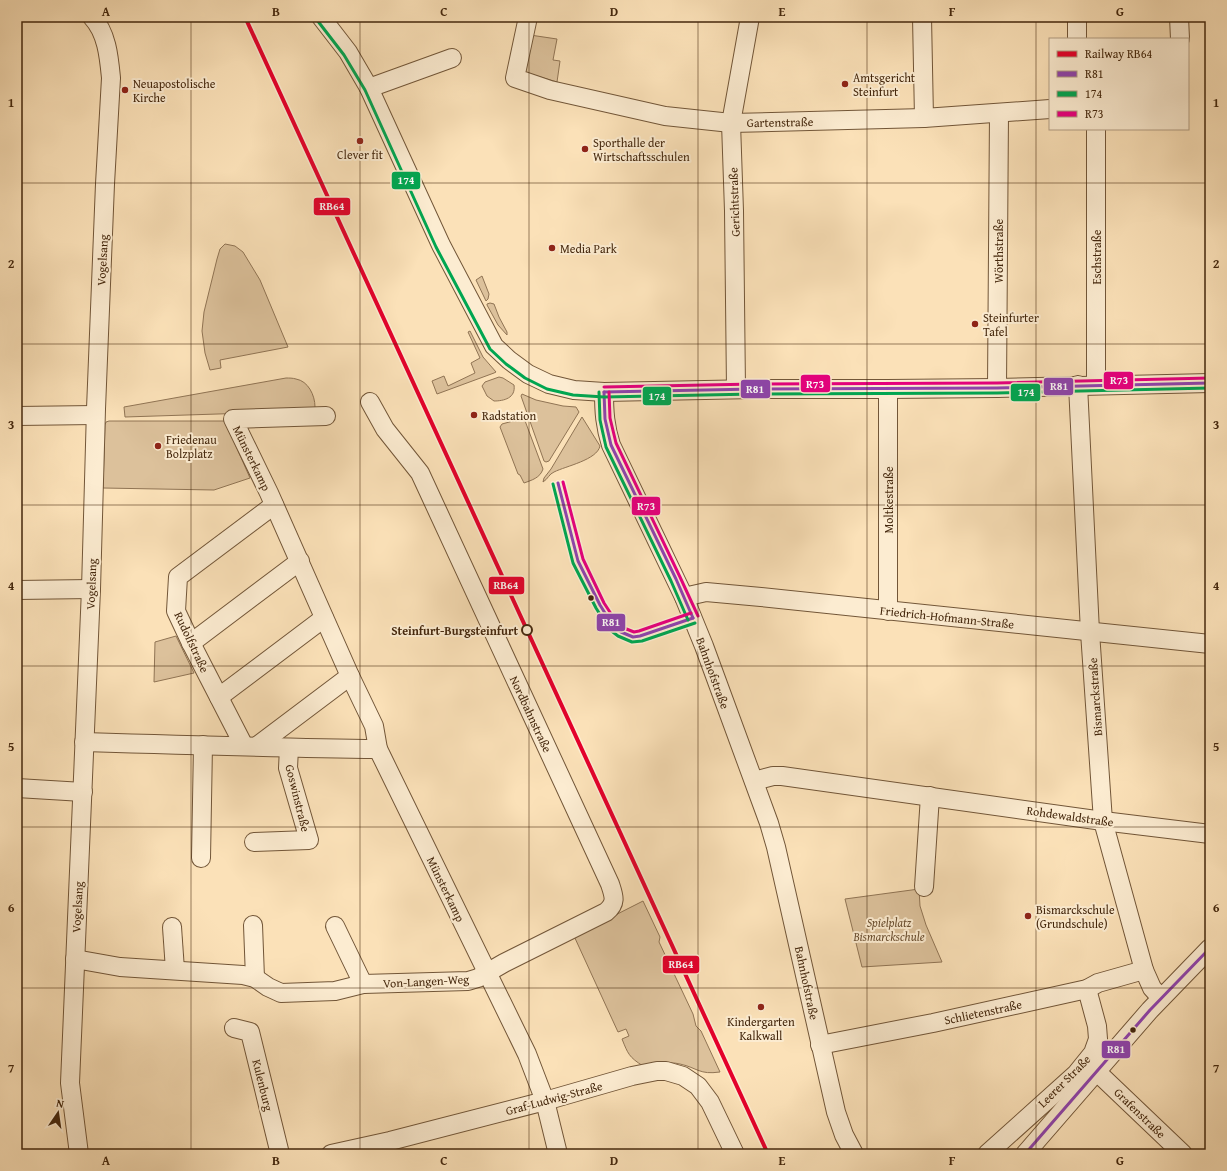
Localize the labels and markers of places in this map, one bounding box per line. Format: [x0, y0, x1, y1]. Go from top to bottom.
place label: Amtsgericht Steinfurt [853, 69, 916, 100]
place label: Neuapostolische Kirche [133, 75, 216, 106]
marker: Amtsgericht Steinfurt [840, 79, 850, 89]
marker: Neuapostolische Kirche [120, 85, 130, 95]
place label: Sporthalle der Wirtschaftsschulen [593, 134, 690, 165]
marker: Clever fit [355, 136, 365, 146]
marker: Sporthalle der Wirtschaftsschulen [580, 144, 590, 154]
place label: Clever fit [337, 146, 384, 163]
place label: Media Park [560, 240, 618, 257]
marker: Media Park [547, 243, 557, 253]
place label: Steinfurter Tafel [983, 309, 1039, 340]
marker: Steinfurter Tafel [970, 319, 980, 329]
place label: Radstation [482, 407, 536, 424]
marker: Radstation [469, 410, 479, 420]
place label: Friedenau Bolzplatz [166, 431, 217, 462]
marker: Friedenau Bolzplatz [153, 441, 163, 451]
unlabelled marker [586, 593, 596, 603]
place label: Steinfurt-Burgsteinfurt [391, 622, 518, 639]
marker: Steinfurt-Burgsteinfurt [521, 624, 533, 636]
place label: Bismarckschule (Grundschule) [1036, 901, 1115, 932]
marker: Bismarckschule (Grundschule) [1023, 911, 1033, 921]
marker: Kindergarten Kalkwall [756, 1002, 766, 1012]
place label: Kindergarten Kalkwall [727, 1013, 795, 1044]
unlabelled marker [1128, 1025, 1138, 1035]

